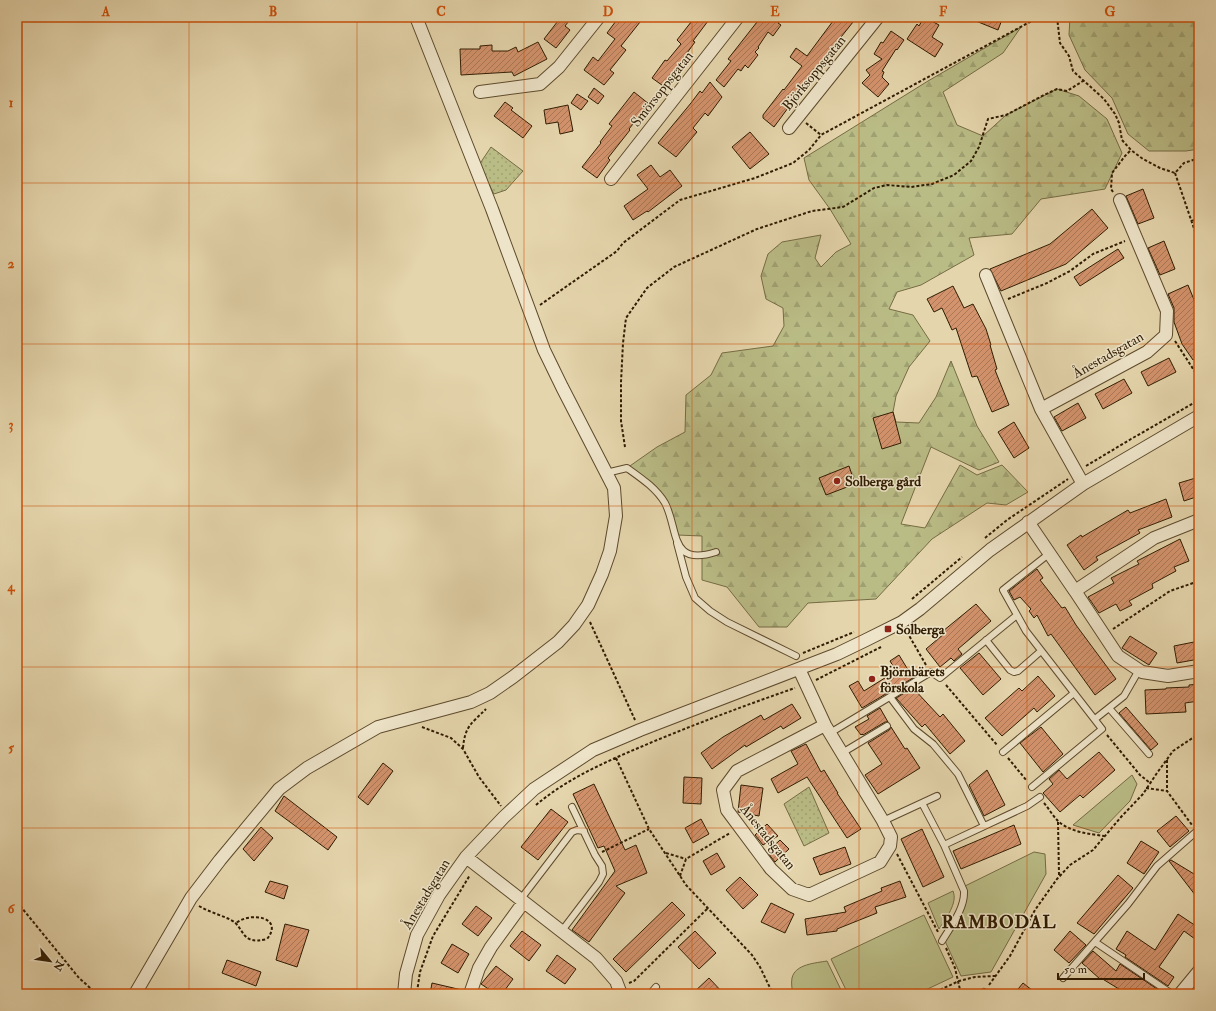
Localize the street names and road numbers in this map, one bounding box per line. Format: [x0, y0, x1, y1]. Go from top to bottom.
street label: Björksoppsgatan [779, 32, 850, 115]
street label: Smörsoppsgatan [627, 48, 698, 131]
street label: Ånestadsgatan [1069, 328, 1146, 383]
street label: Ånestadsgatan [736, 800, 799, 873]
street label: Ånestadsgatan [398, 856, 454, 933]

